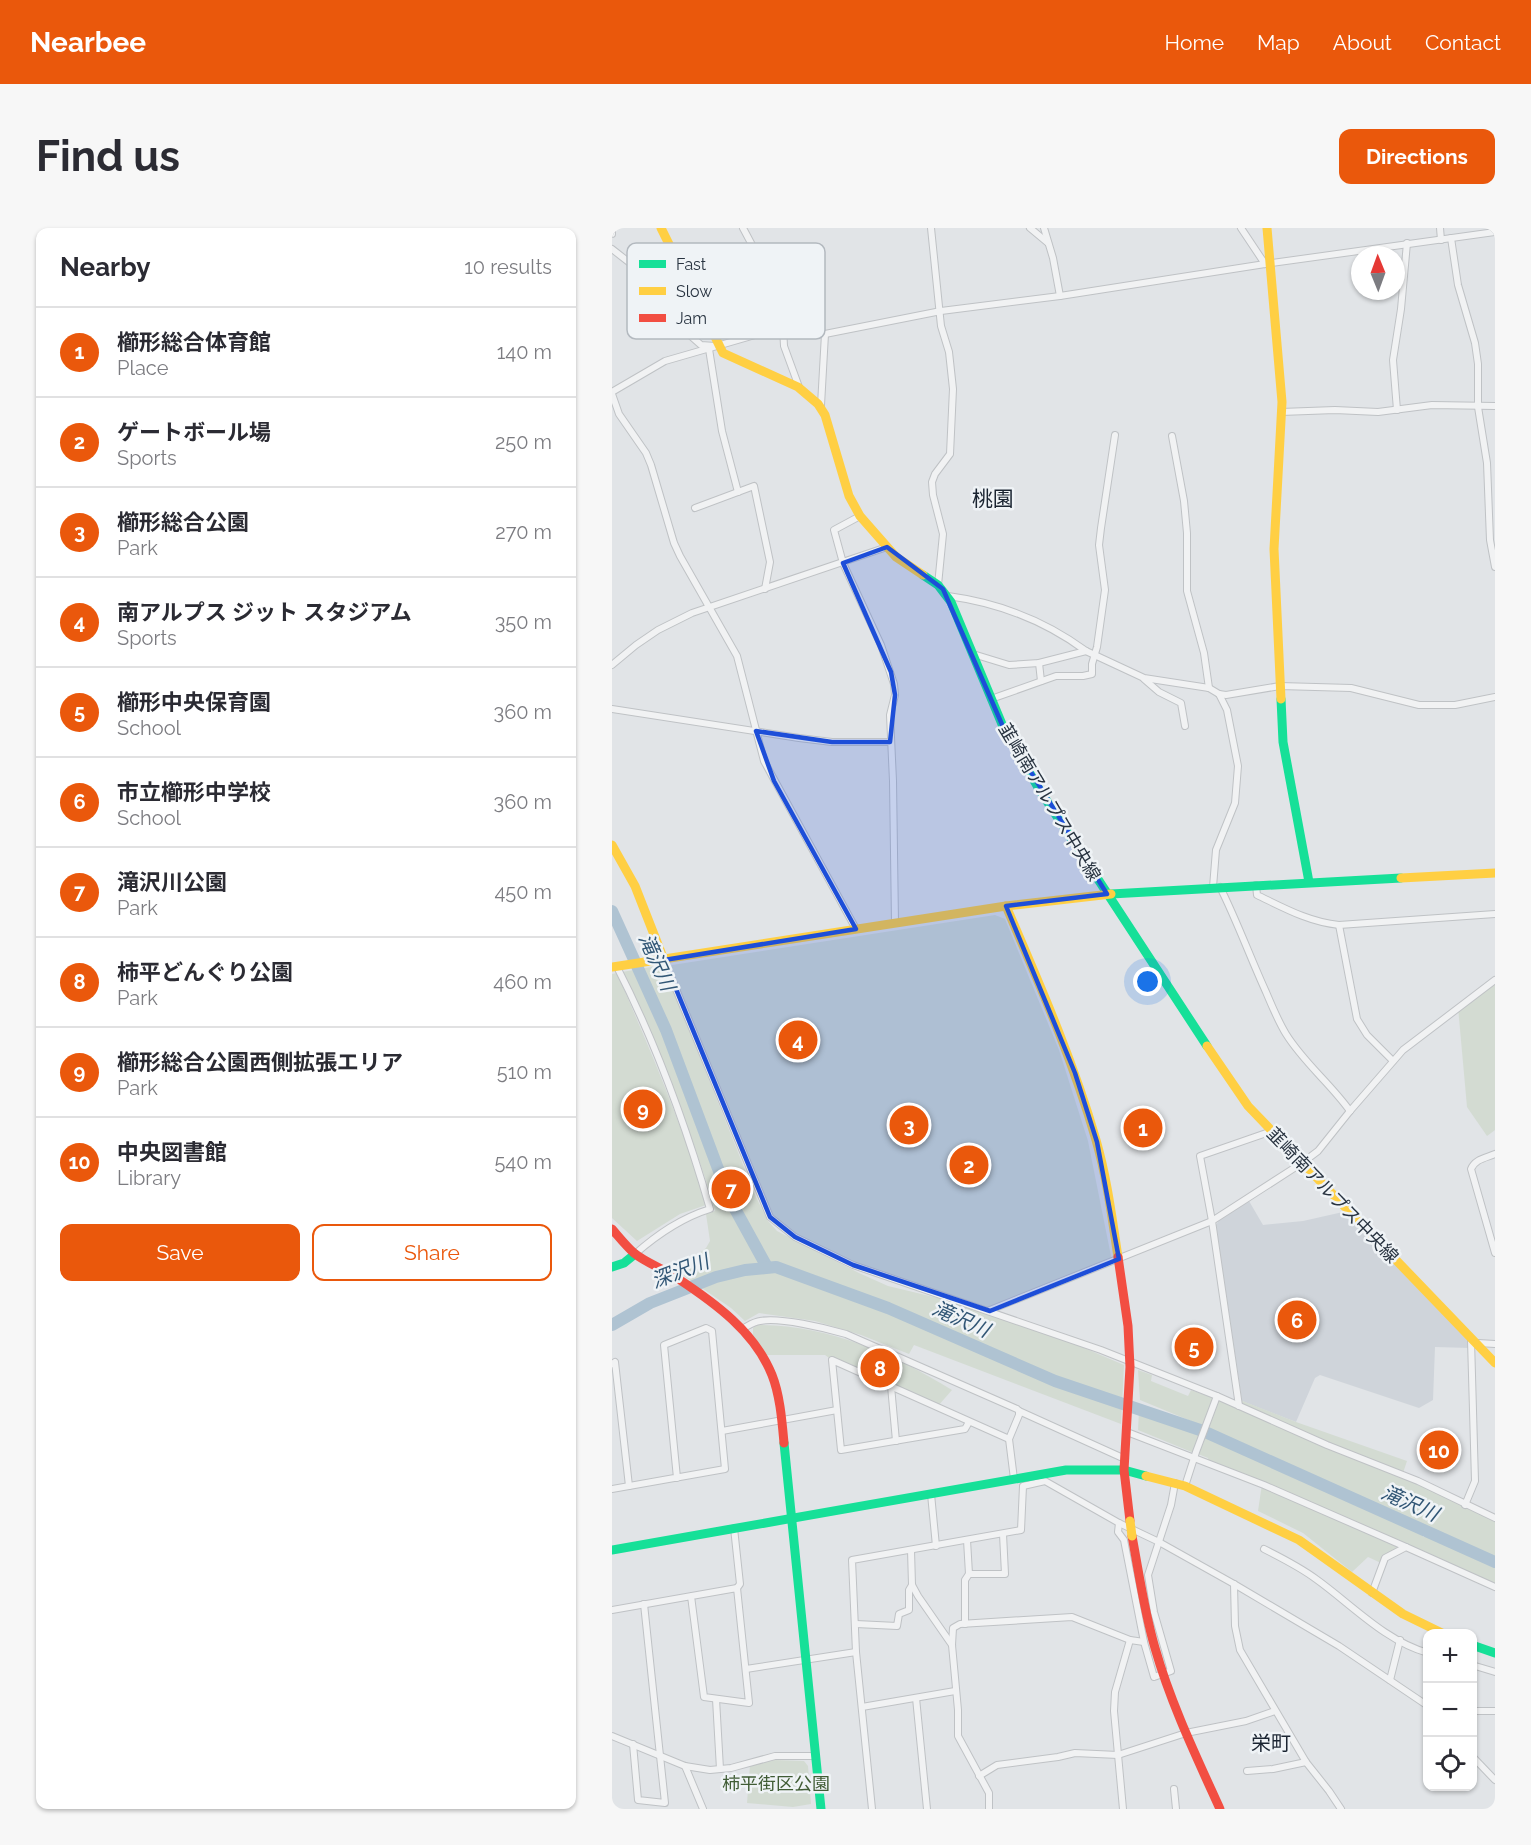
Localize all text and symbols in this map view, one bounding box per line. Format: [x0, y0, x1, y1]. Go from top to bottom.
text: Nearbee [30, 26, 146, 59]
text: Home [1165, 30, 1224, 55]
text: Map [1257, 30, 1300, 55]
text: About [1333, 30, 1392, 55]
text: Contact [1425, 30, 1501, 55]
button: Directions [1339, 129, 1495, 184]
text: Find us [36, 132, 180, 181]
legend [627, 243, 825, 339]
north arrow [1351, 246, 1405, 300]
text: Nearby [60, 252, 150, 282]
text: 10 results [464, 255, 552, 279]
text: Fast [676, 255, 707, 274]
text: Slow [676, 282, 712, 301]
text: Jam [676, 309, 707, 328]
text: 櫛形総合体育館 [117, 329, 271, 355]
text: 1 [75, 340, 84, 364]
text: 140 m [497, 340, 552, 364]
text: Place [117, 356, 168, 380]
text: ゲートボール場 [117, 419, 271, 445]
text: 2 [74, 430, 85, 454]
text: 250 m [495, 430, 552, 454]
text: Sports [117, 446, 177, 470]
district label: 桃園 [972, 486, 1014, 511]
text: 櫛形総合公園 [117, 509, 249, 535]
text: 3 [74, 520, 85, 544]
text: 270 m [495, 520, 552, 544]
text: Park [117, 536, 158, 560]
text: 南アルプス ジット スタジアム [117, 599, 412, 625]
text: 4 [74, 610, 85, 634]
text: 350 m [495, 610, 552, 634]
text: Sports [117, 626, 177, 650]
text: 櫛形中央保育園 [117, 689, 271, 715]
text: 5 [74, 700, 85, 724]
text: 360 m [494, 700, 552, 724]
text: School [117, 716, 181, 740]
street label: 韮崎南アルプス中央線 [995, 720, 1105, 884]
text: 市立櫛形中学校 [117, 779, 271, 805]
text: 6 [73, 790, 86, 814]
text: 360 m [494, 790, 552, 814]
text: School [117, 806, 181, 830]
text: 滝沢川公園 [117, 869, 227, 895]
text: 7 [74, 880, 85, 904]
text: 450 m [494, 880, 552, 904]
text: Park [117, 896, 158, 920]
water label: 滝沢川 [634, 930, 681, 996]
text: 柿平どんぐり公園 [117, 959, 293, 985]
your location [1133, 967, 1162, 996]
text: 8 [73, 970, 86, 994]
text: 460 m [493, 970, 552, 994]
text: Park [117, 986, 158, 1010]
pin: 4 [778, 1018, 818, 1062]
text: 櫛形総合公園西側拡張エリア [117, 1049, 403, 1075]
text: 9 [74, 1060, 85, 1084]
text: 510 m [497, 1060, 552, 1084]
text: Park [117, 1076, 158, 1100]
pin: 9 [624, 1086, 663, 1132]
pin: 3 [890, 1102, 928, 1148]
pin: 1 [1124, 1106, 1162, 1150]
street label: 韮崎南アルプス中央線 [1263, 1123, 1403, 1267]
text: 中央図書館 [117, 1139, 227, 1165]
pin: 2 [950, 1142, 988, 1188]
text: 10 [68, 1150, 91, 1174]
text: 540 m [494, 1150, 552, 1174]
text: Library [117, 1166, 181, 1190]
pin: 7 [712, 1166, 750, 1212]
button: Save [60, 1224, 300, 1281]
button: Share [312, 1224, 552, 1281]
water label: 深沢川 [648, 1248, 714, 1293]
water label: 滝沢川 [929, 1296, 995, 1343]
pin: 6 [1278, 1298, 1316, 1342]
pin: 5 [1174, 1324, 1214, 1370]
pin: 8 [860, 1346, 900, 1390]
pin: 10 [1420, 1428, 1458, 1472]
water label: 滝沢川 [1378, 1480, 1444, 1527]
map controls [1423, 1629, 1477, 1791]
button: + [1423, 1629, 1477, 1683]
button: − [1423, 1683, 1477, 1737]
district label: 栄町 [1251, 1731, 1291, 1755]
button: locate [1423, 1737, 1477, 1791]
park label: 柿平街区公園 [722, 1773, 830, 1794]

